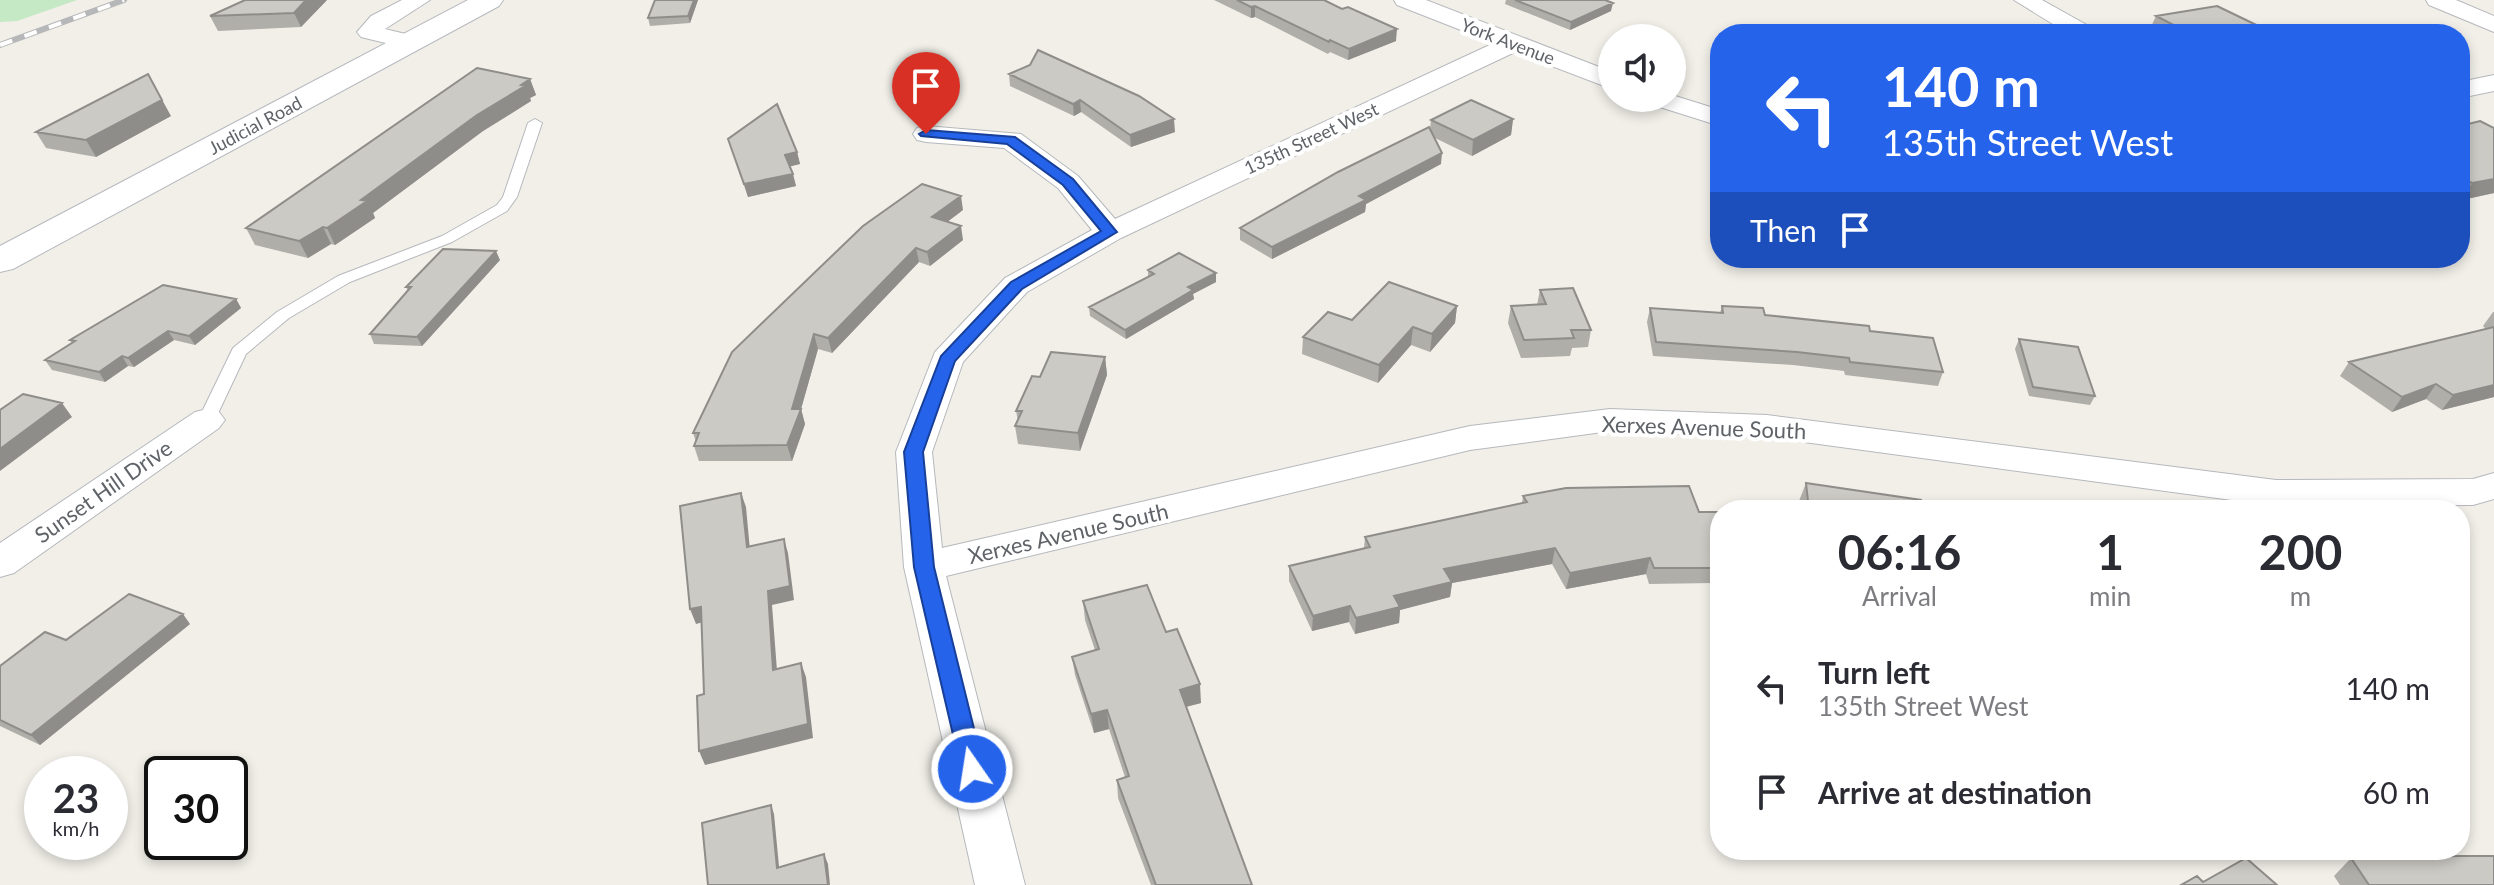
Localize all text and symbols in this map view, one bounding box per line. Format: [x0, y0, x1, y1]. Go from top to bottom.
street label: York Avenue [1458, 13, 1558, 69]
map controls [1598, 24, 1686, 112]
button: sound [1598, 24, 1686, 112]
pin [892, 52, 960, 134]
text: 140 m [1882, 52, 2040, 119]
icon: left [1750, 56, 1854, 160]
icon: arrive [904, 64, 948, 108]
street label: Judicial Road [205, 91, 305, 159]
street label: 135th Street West [1240, 97, 1382, 179]
text: 135th Street West [1882, 120, 2173, 164]
icon: arrive [1833, 208, 1877, 252]
text: Then [1750, 212, 1817, 248]
street label: Xerxes Avenue South [1601, 410, 1807, 444]
street label: Sunset Hill Drive [29, 434, 177, 548]
street label: Xerxes Avenue South [965, 497, 1171, 569]
text: 06:16 [1838, 523, 1961, 580]
text: 1 [2096, 523, 2124, 580]
text: 200 [2259, 523, 2342, 580]
text: Arrival [1862, 580, 1937, 612]
text: min [2089, 580, 2131, 612]
text: m [2290, 580, 2311, 612]
text: Turn left [1818, 654, 1930, 690]
icon: left [1750, 666, 1794, 710]
text: 140 m [2345, 670, 2430, 706]
text: 135th Street West [1818, 690, 2028, 722]
position arrow [930, 727, 1014, 811]
speed limit sign: 30 [144, 756, 248, 860]
icon: arrive [1750, 770, 1794, 814]
text: 23 [53, 774, 99, 822]
text: Arrive at destination [1818, 774, 2092, 810]
text: 60 m [2363, 774, 2430, 810]
text: km/h [53, 816, 99, 840]

